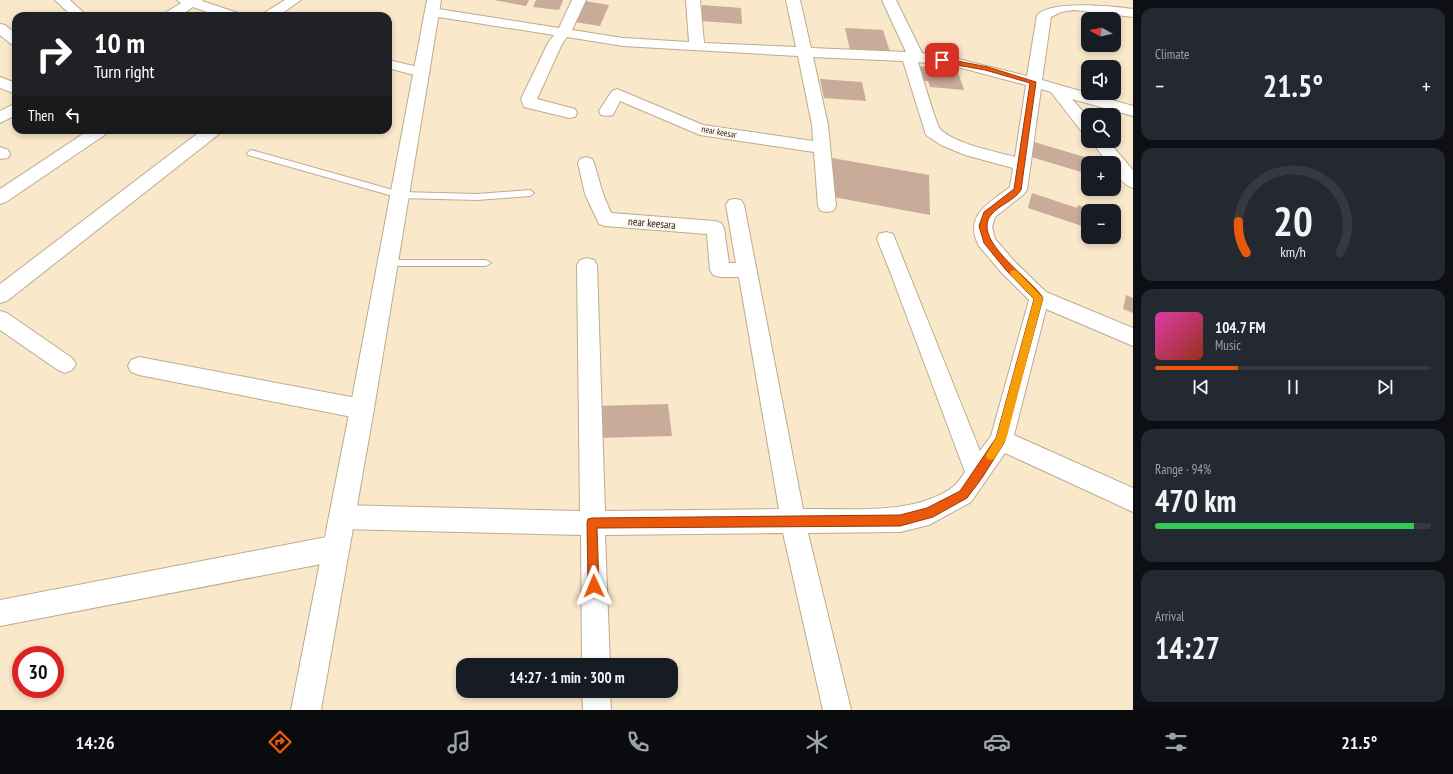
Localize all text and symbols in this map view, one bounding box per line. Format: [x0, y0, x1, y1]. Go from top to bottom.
north arrow [1081, 12, 1121, 52]
map controls [1081, 12, 1121, 244]
text: 10 m [94, 24, 145, 61]
icon: right [28, 28, 80, 80]
pin [925, 43, 959, 77]
text: Climate [1155, 46, 1189, 63]
icon: arrive [931, 49, 953, 71]
text: Turn right [94, 60, 154, 83]
button: sound [1081, 60, 1121, 100]
text: 21.5° [1263, 66, 1323, 105]
text: − [1155, 72, 1164, 100]
text: + [1422, 72, 1431, 100]
icon: left [62, 104, 84, 126]
text: Then [28, 106, 54, 125]
button: search [1081, 108, 1121, 148]
street label: near keesar [701, 123, 738, 140]
button: + [1081, 156, 1121, 196]
text: 20 [1273, 193, 1313, 246]
button: − [1081, 204, 1121, 244]
street label: near keesara [628, 214, 676, 232]
text: km/h [1280, 241, 1306, 260]
text: 104.7 FM [1215, 318, 1266, 337]
text: Music [1215, 337, 1241, 354]
icon: previous [1190, 376, 1212, 398]
icon: pause [1282, 376, 1304, 398]
icon: next [1374, 376, 1396, 398]
text: Range · 94% [1155, 461, 1211, 478]
text: 470 km [1155, 481, 1236, 520]
position arrow [573, 565, 615, 607]
text: Arrival [1155, 608, 1184, 625]
text: 14:27 [1155, 628, 1220, 667]
speed limit sign: 30 [12, 646, 64, 698]
text: 14:27 · 1 min · 300 m [509, 668, 625, 687]
icon: directions [266, 728, 294, 756]
icon: music [445, 728, 473, 756]
icon: phone [624, 728, 652, 756]
icon: climate [803, 728, 831, 756]
icon: car [983, 728, 1011, 756]
icon: filters [1162, 728, 1190, 756]
text: 14:26 [76, 731, 115, 754]
text: 21.5° [1341, 731, 1377, 754]

